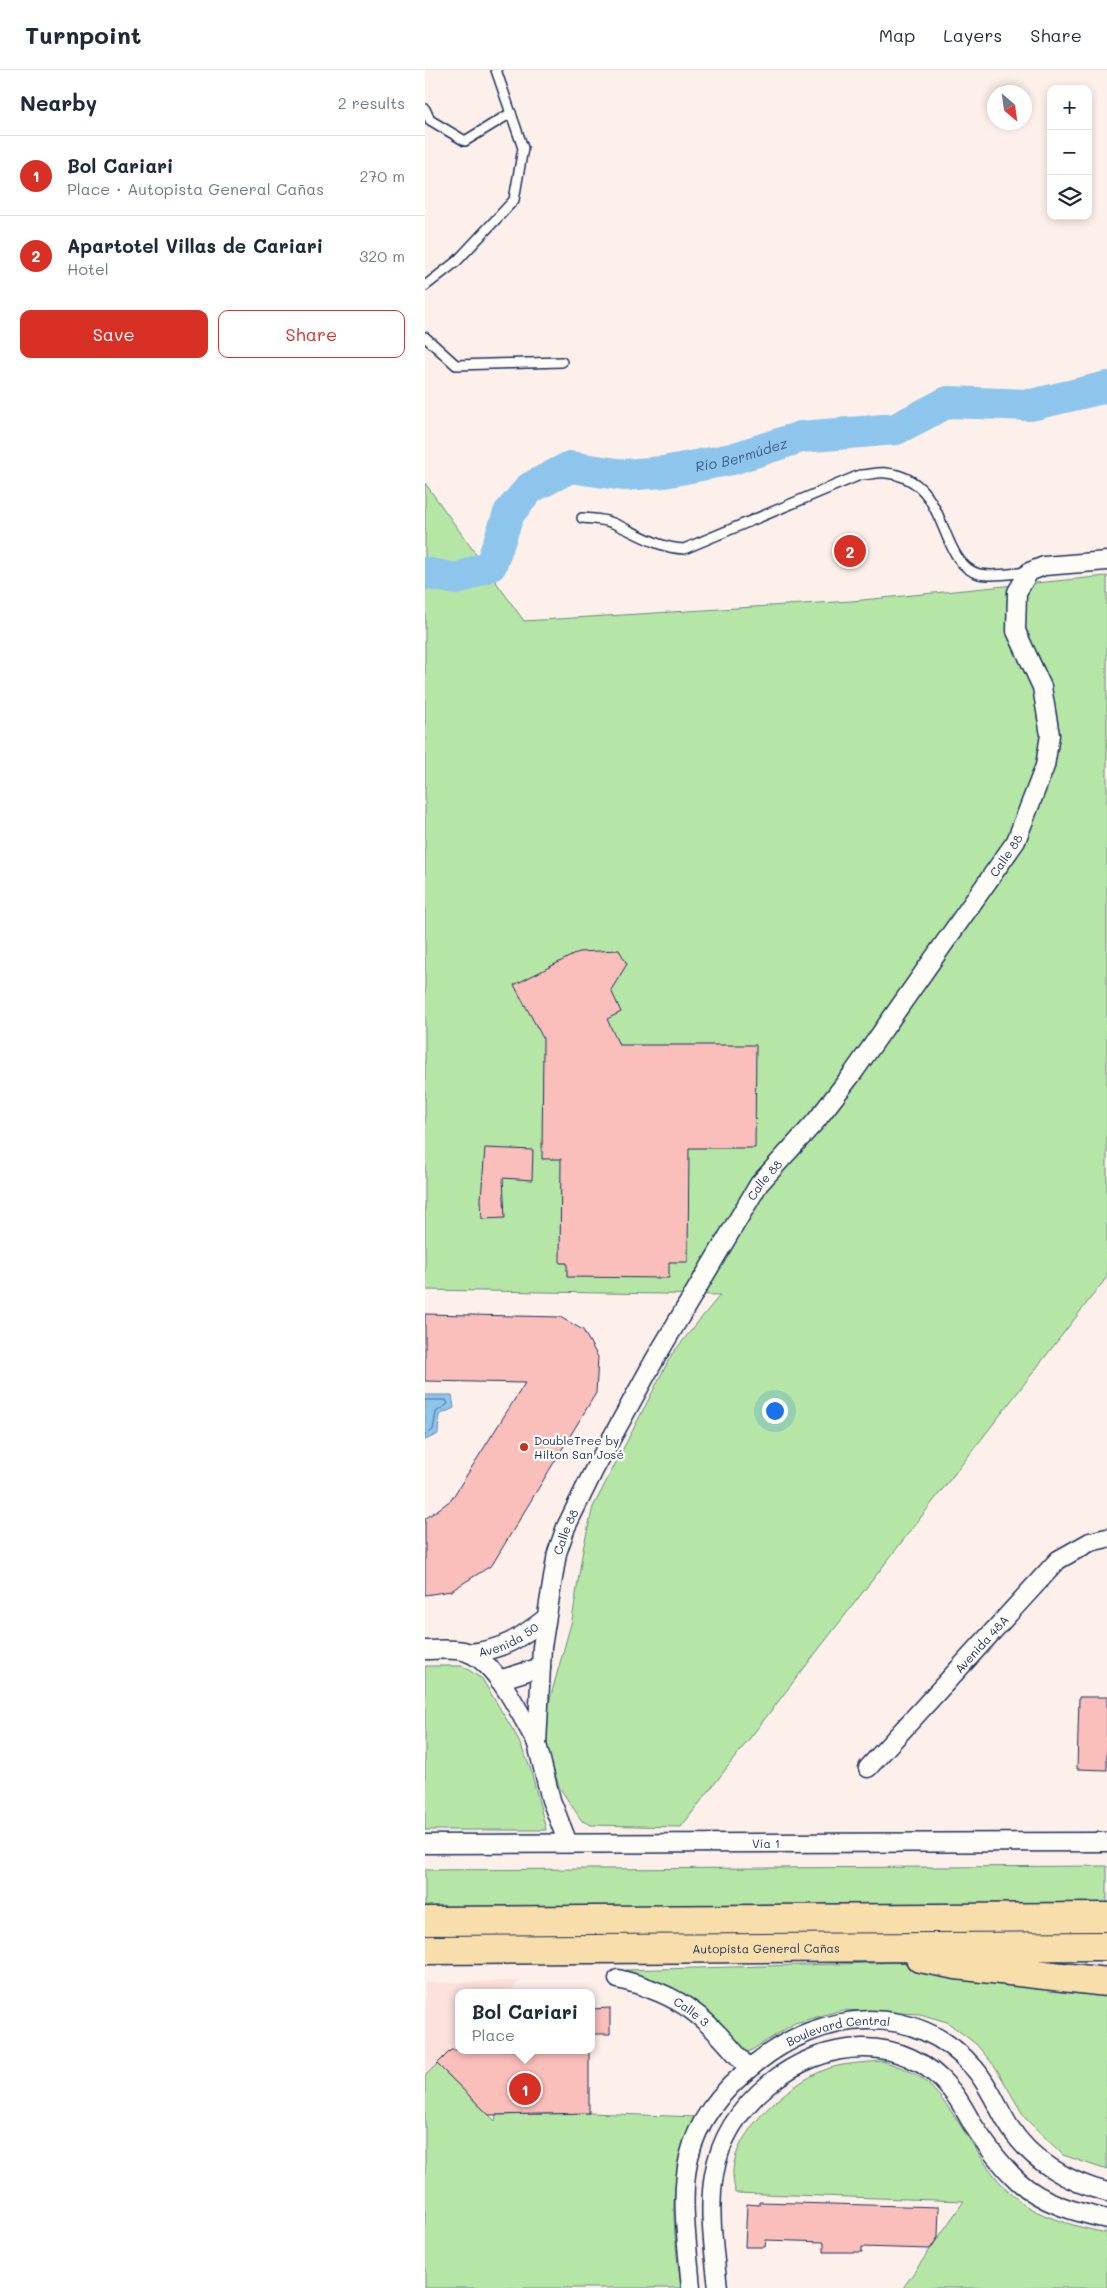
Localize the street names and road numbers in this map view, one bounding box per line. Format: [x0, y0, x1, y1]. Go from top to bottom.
street label: Calle 88 [986, 832, 1026, 880]
street label: Calle 88 [743, 1156, 785, 1203]
street label: Calle 88 [549, 1506, 582, 1557]
street label: Avenida 48A [951, 1612, 1012, 1676]
street label: Avenida 50 [477, 1618, 542, 1660]
street label: Vía 1 [752, 1835, 780, 1851]
street label: Autopista General Cañas [692, 1940, 840, 1956]
street label: Calle 3 [671, 1993, 713, 2030]
street label: Boulevard Central [783, 2012, 891, 2049]

